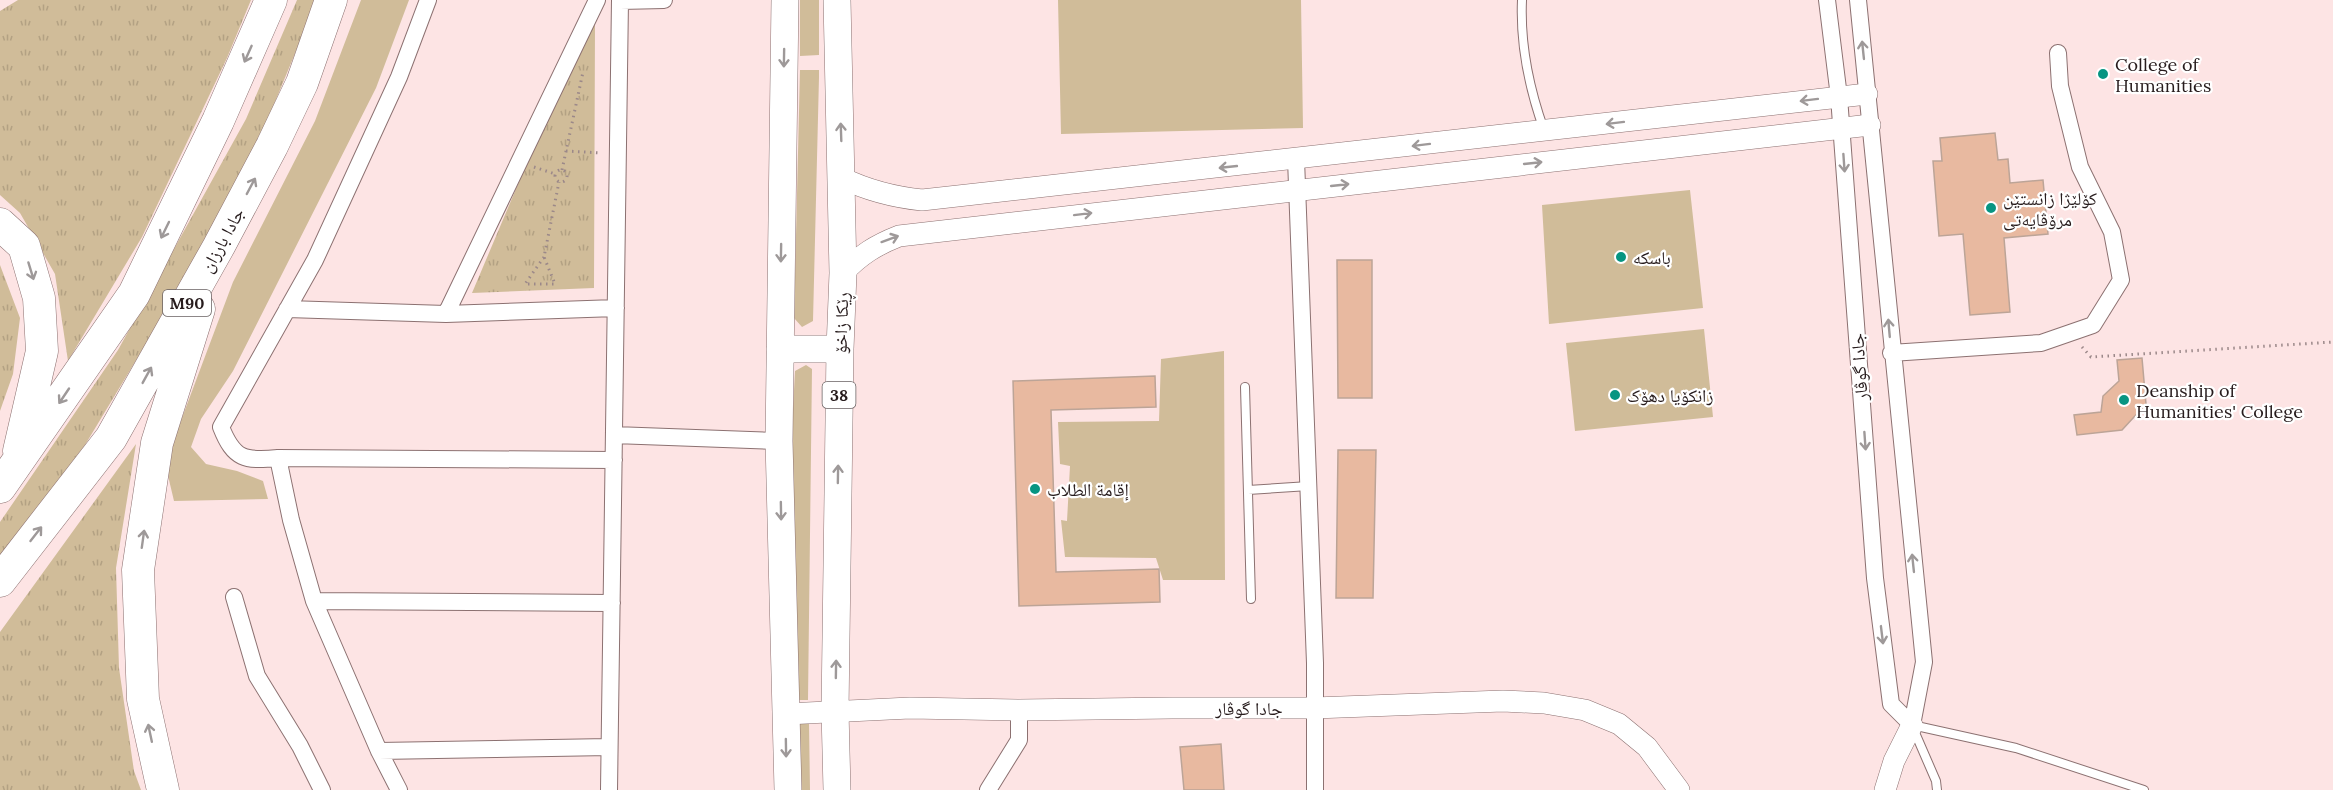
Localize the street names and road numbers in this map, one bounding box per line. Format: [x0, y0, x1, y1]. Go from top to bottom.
street label: جادا بارزان [195, 203, 249, 277]
road number: M90 [163, 290, 211, 316]
street label: ڕێکا زاخۆ [828, 292, 856, 354]
street label: جادا گوڤار [1845, 333, 1873, 402]
road number: 38 [822, 382, 856, 408]
street label: جادا گوڤار [1214, 697, 1283, 720]

